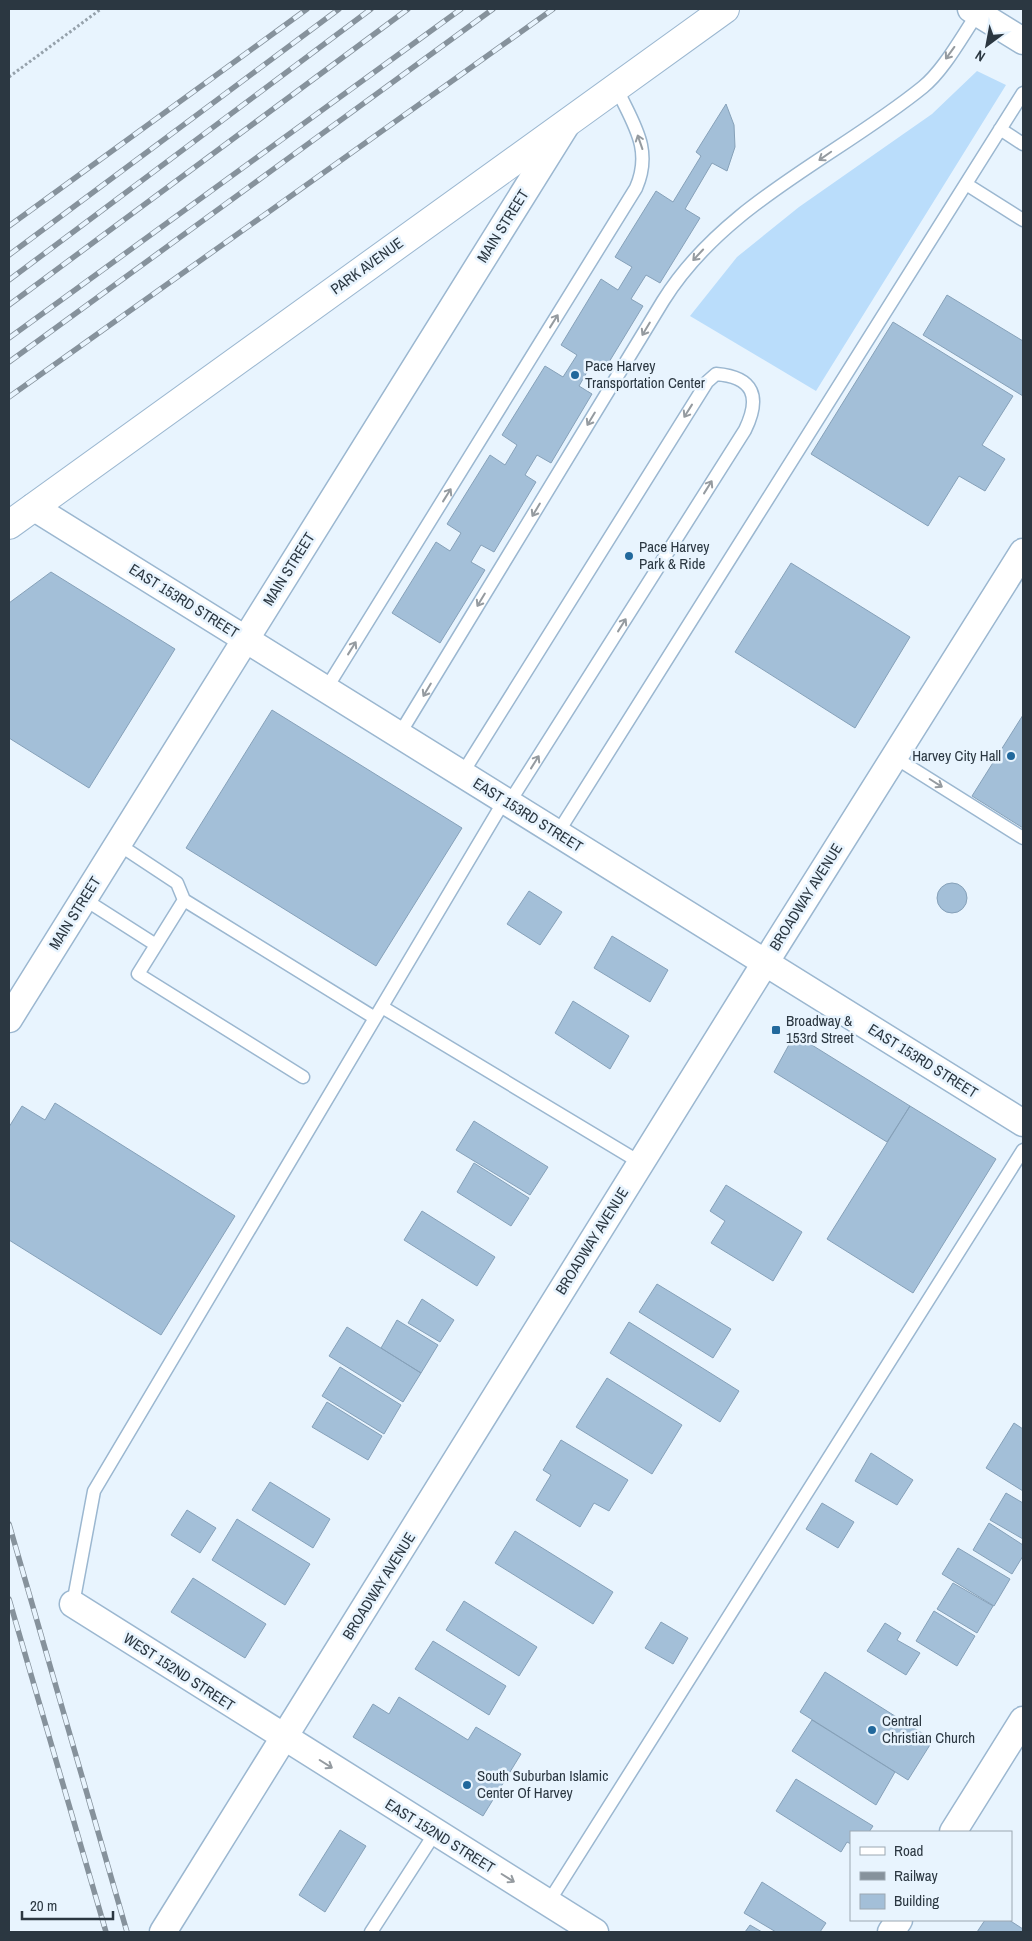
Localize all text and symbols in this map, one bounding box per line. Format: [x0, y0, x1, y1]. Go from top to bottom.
north arrow [962, 20, 1012, 70]
one-way arrow [945, 46, 955, 60]
text: N [972, 46, 988, 66]
one-way arrow [635, 134, 644, 150]
one-way arrow [819, 151, 833, 161]
street label: MAIN STREET [472, 185, 534, 266]
street label: PARK AVENUE [326, 232, 407, 299]
one-way arrow [692, 249, 704, 262]
one-way arrow [550, 314, 560, 328]
one-way arrow [640, 322, 650, 336]
place label: Pace Harvey Transportation Center [585, 355, 705, 393]
marker: Pace Harvey Transportation Center [569, 369, 581, 381]
one-way arrow [683, 404, 693, 418]
one-way arrow [586, 412, 596, 426]
one-way arrow [704, 481, 714, 495]
one-way arrow [442, 489, 452, 503]
one-way arrow [531, 502, 541, 516]
street label: MAIN STREET [258, 528, 320, 609]
place label: Pace Harvey Park & Ride [639, 536, 710, 574]
marker: Pace Harvey Park & Ride [623, 550, 635, 562]
street label: EAST 153RD STREET [125, 558, 243, 643]
one-way arrow [476, 593, 486, 607]
one-way arrow [617, 618, 627, 632]
one-way arrow [348, 642, 358, 656]
one-way arrow [421, 683, 431, 697]
place label: Harvey City Hall [912, 745, 1001, 766]
marker: Harvey City Hall [1005, 750, 1017, 762]
one-way arrow [530, 756, 540, 770]
street label: EAST 153RD STREET [469, 772, 587, 857]
one-way arrow [928, 778, 942, 788]
street label: BROADWAY AVENUE [764, 839, 847, 954]
street label: MAIN STREET [44, 872, 106, 953]
place label: Broadway & 153rd Street [786, 1010, 854, 1048]
street label: EAST 153RD STREET [864, 1018, 982, 1103]
marker: Broadway & 153rd Street [770, 1024, 782, 1036]
street label: BROADWAY AVENUE [550, 1183, 633, 1298]
street label: BROADWAY AVENUE [337, 1528, 420, 1643]
street label: WEST 152ND STREET [119, 1628, 239, 1716]
place label: Central Christian Church [882, 1710, 975, 1748]
marker: Central Christian Church [866, 1724, 878, 1736]
one-way arrow [318, 1760, 332, 1770]
place label: South Suburban Islamic Center Of Harvey [477, 1765, 608, 1803]
marker: South Suburban Islamic Center Of Harvey [461, 1779, 473, 1791]
street label: EAST 152ND STREET [381, 1793, 499, 1878]
legend [850, 1831, 1012, 1921]
text: Road [894, 1840, 923, 1861]
text: Railway [894, 1865, 939, 1886]
one-way arrow [501, 1874, 515, 1884]
scale bar [22, 1888, 114, 1920]
text: Building [894, 1890, 939, 1911]
text: 20 m [30, 1895, 57, 1916]

